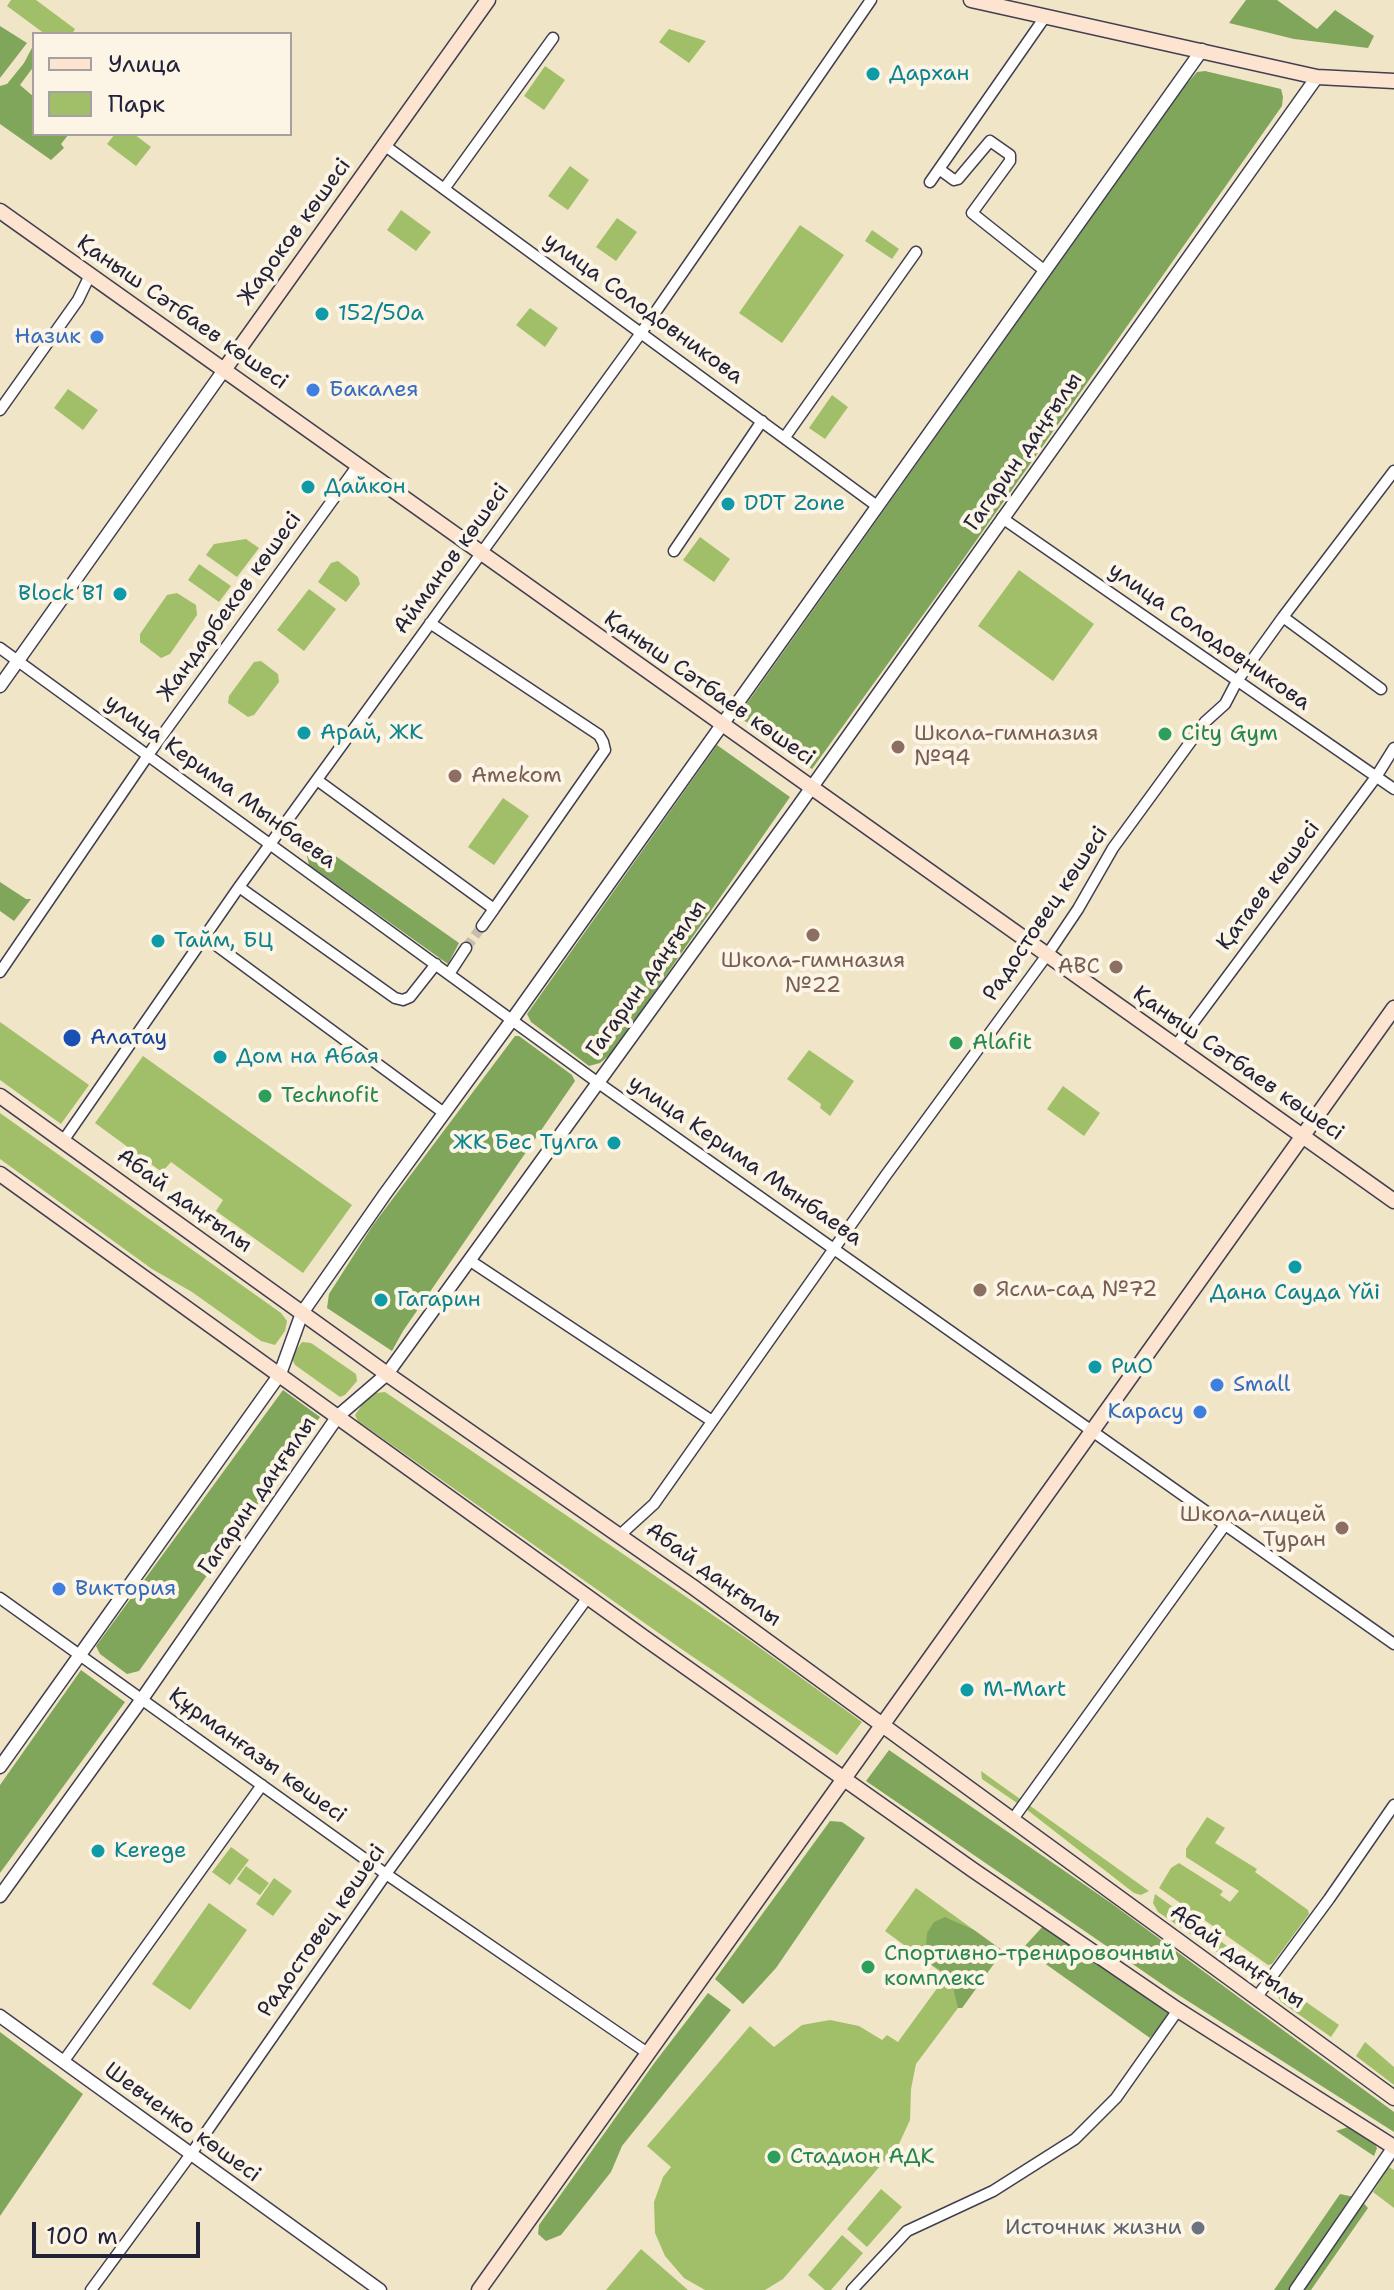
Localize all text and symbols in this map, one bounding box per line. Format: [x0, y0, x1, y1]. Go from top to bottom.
legend [32, 32, 292, 136]
text: Улица [108, 48, 181, 80]
place label: Дархан [889, 61, 969, 87]
marker: Дархан [864, 65, 882, 83]
text: Парк [108, 88, 165, 120]
street label: Жароков көшесі [233, 153, 357, 311]
street label: улица Солодовникова [538, 228, 748, 390]
street label: Қаныш Сәтбаев көшесі [71, 230, 293, 396]
place label: 152/50a [338, 301, 424, 327]
marker: 152/50a [313, 305, 331, 323]
place label: Назик [14, 324, 81, 350]
marker: Назик [88, 328, 106, 346]
street label: Гагарин даңғылы [960, 368, 1088, 536]
place label: Бакалея [329, 377, 419, 403]
marker: Бакалея [304, 381, 322, 399]
place label: Дайкон [324, 474, 406, 500]
marker: Дайкон [299, 478, 317, 496]
street label: Айманов көшесі [389, 479, 515, 639]
place label: DDT Zone [744, 491, 845, 517]
marker: DDT Zone [719, 495, 737, 513]
street label: Жандарбеков көшесі [152, 507, 308, 707]
street label: улица Солодовникова [1103, 557, 1315, 717]
place label: Block B1 [18, 581, 104, 607]
marker: Block B1 [111, 585, 129, 603]
street label: Қаныш Сәтбаев көшесі [598, 606, 820, 772]
street label: улица Керима Мынбаева [99, 689, 341, 875]
place label: Арай, ЖК [320, 720, 423, 746]
place label: Школа-гимназия №94 [914, 721, 1099, 772]
place label: City Gym [1181, 721, 1278, 747]
marker: Арай, ЖК [295, 724, 313, 742]
marker: City Gym [1156, 725, 1174, 743]
marker: Школа-гимназия №94 [889, 738, 907, 756]
place label: Amekom [471, 763, 562, 789]
marker: Amekom [446, 767, 464, 785]
street label: Қатаев көшесі [1212, 816, 1326, 956]
street label: Радостовец көшесі [978, 822, 1114, 1006]
street label: Гагарин даңғылы [581, 896, 713, 1062]
marker: Школа-гимназия №22 [804, 926, 822, 944]
place label: Тайм, БЦ [174, 928, 273, 954]
marker: Тайм, БЦ [149, 932, 167, 950]
place label: Школа-гимназия №22 [721, 948, 905, 1000]
place label: ABC [1057, 954, 1100, 980]
marker: ABC [1107, 958, 1125, 976]
street label: Қаныш Сәтбаев көшесі [1127, 981, 1349, 1147]
place label: Алатау [90, 1025, 167, 1051]
marker: Алатау [61, 1027, 83, 1049]
place label: Alafit [972, 1030, 1032, 1056]
marker: Alafit [947, 1034, 965, 1052]
place label: Дом на Абая [236, 1044, 379, 1070]
marker: Дом на Абая [211, 1048, 229, 1066]
street label: улица Керима Мынбаева [623, 1070, 867, 1252]
place label: Technofit [281, 1083, 379, 1109]
marker: Technofit [256, 1087, 274, 1105]
place label: ЖК Бес Тулга [453, 1130, 598, 1156]
marker: ЖК Бес Тулга [605, 1134, 623, 1152]
street label: Абай даңғылы [111, 1143, 257, 1259]
marker: Дана Сауда Үйі [1286, 1258, 1304, 1276]
place label: Ясли-сад №72 [996, 1277, 1157, 1303]
place label: Дана Сауда Үйі [1210, 1280, 1380, 1306]
marker: Ясли-сад №72 [971, 1281, 989, 1299]
place label: Гагарин [397, 1287, 481, 1313]
marker: Гагарин [372, 1291, 390, 1309]
place label: РиО [1111, 1354, 1153, 1380]
marker: РиО [1086, 1358, 1104, 1376]
place label: Small [1233, 1372, 1290, 1398]
marker: Small [1208, 1376, 1226, 1394]
place label: Карасу [1108, 1399, 1184, 1425]
marker: Карасу [1191, 1403, 1209, 1421]
street label: Гагарин даңғылы [194, 1412, 322, 1580]
place label: Школа-лицей Туран [1180, 1502, 1326, 1554]
street label: Абай даңғылы [640, 1517, 786, 1633]
marker: Школа-лицей Туран [1333, 1519, 1351, 1537]
place label: Виктория [75, 1576, 176, 1602]
marker: Виктория [50, 1580, 68, 1598]
place label: M-Mart [983, 1677, 1066, 1703]
marker: M-Mart [958, 1681, 976, 1699]
street label: Құрманғазы көшесі [163, 1683, 351, 1829]
place label: Kerege [114, 1838, 187, 1864]
street label: Радостовец көшесі [252, 1839, 392, 2023]
marker: Kerege [89, 1842, 107, 1860]
street label: Абай даңғылы [1164, 1899, 1310, 2015]
place label: Спортивно-тренировочный комплекс [884, 1941, 1175, 1992]
marker: Спортивно-тренировочный комплекс [859, 1958, 877, 1976]
street label: Шевченко көшесі [99, 2057, 265, 2189]
place label: Стадион АДК [790, 2144, 935, 2170]
marker: Стадион АДК [765, 2148, 783, 2166]
scale bar [36, 2206, 204, 2256]
place label: Источник жизни [1005, 2215, 1182, 2241]
marker: Источник жизни [1189, 2219, 1207, 2237]
text: 100 m [46, 2220, 118, 2252]

